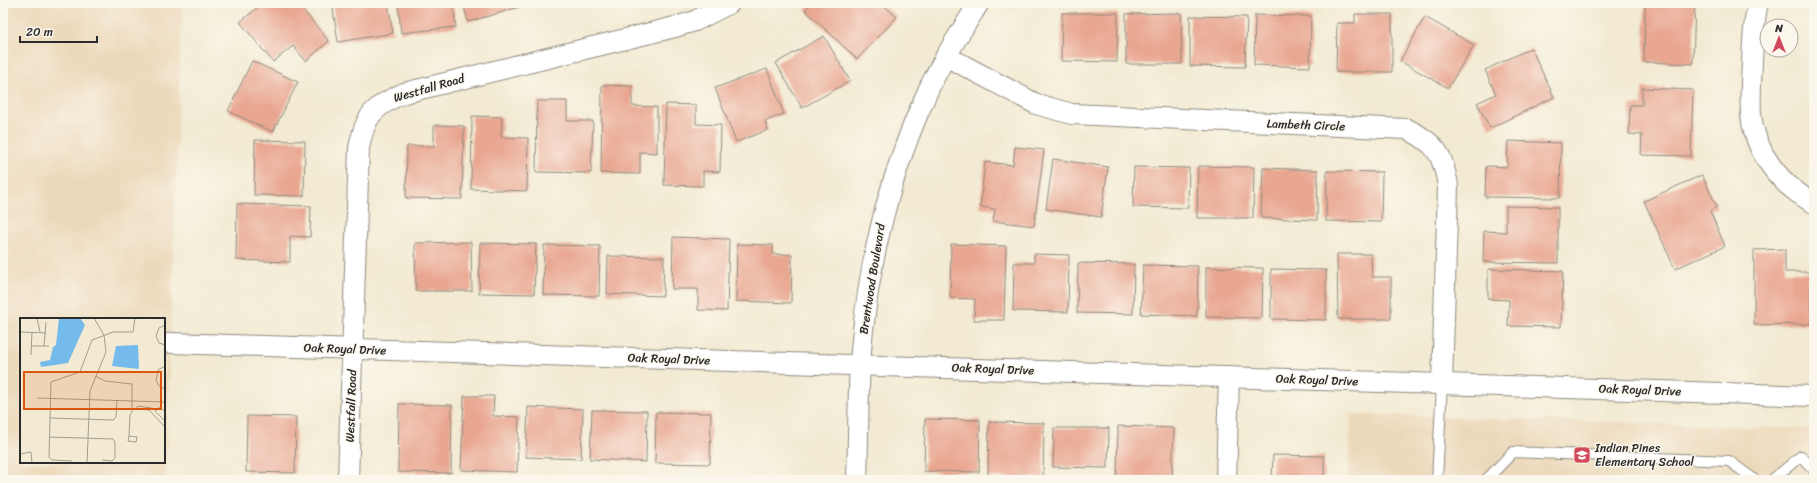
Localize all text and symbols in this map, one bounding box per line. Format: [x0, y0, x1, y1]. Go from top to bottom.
scale bar [20, 18, 97, 44]
north arrow [1759, 18, 1799, 58]
text: N [1774, 19, 1783, 38]
text: 20 m [26, 21, 53, 43]
street label: Westfall Road [391, 67, 468, 109]
street label: Lambeth Circle [1266, 113, 1346, 137]
street label: Brentwood Boulevard [852, 221, 892, 336]
inset map [20, 318, 165, 463]
street label: Oak Royal Drive [303, 337, 387, 361]
street label: Oak Royal Drive [627, 347, 711, 371]
street label: Oak Royal Drive [951, 357, 1035, 381]
street label: Westfall Road [339, 368, 363, 443]
street label: Oak Royal Drive [1275, 368, 1359, 392]
street label: Oak Royal Drive [1598, 378, 1682, 402]
place label: Indian Pines Elementary School [1594, 437, 1695, 473]
school or university icon: Indian Pines Elementary School [1572, 445, 1592, 465]

